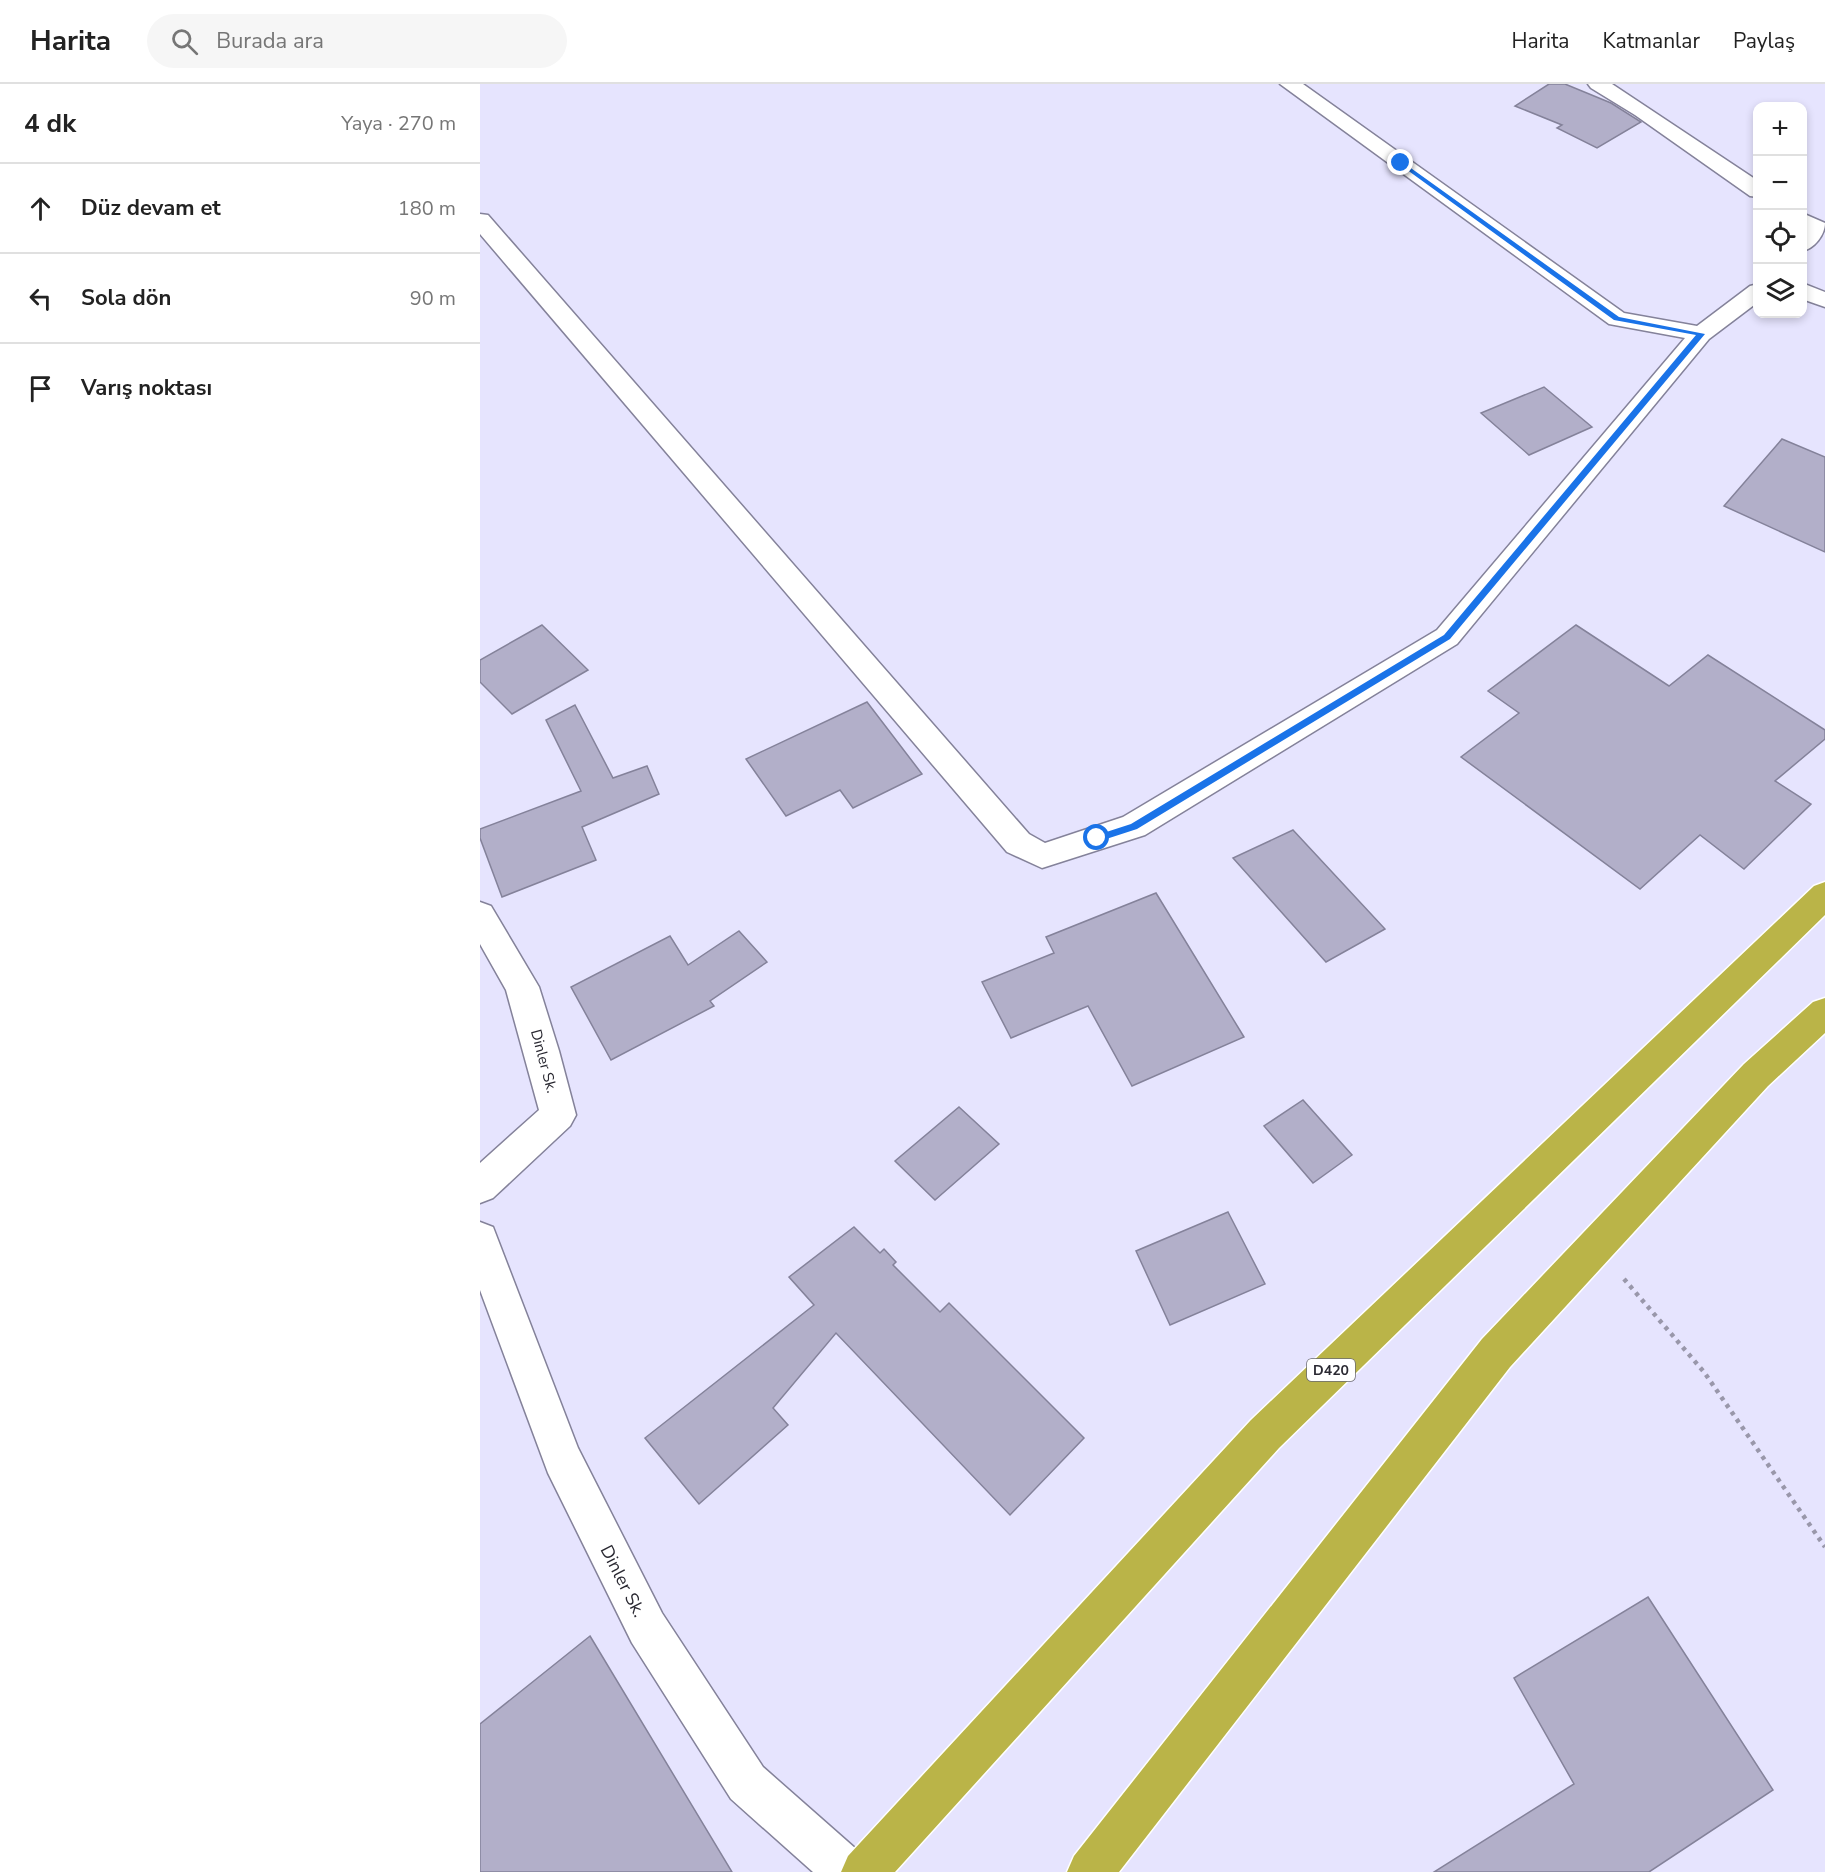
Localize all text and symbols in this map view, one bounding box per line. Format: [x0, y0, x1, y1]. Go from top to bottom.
search box [147, 14, 567, 68]
text: Harita [30, 22, 111, 60]
icon: search [168, 25, 201, 58]
text: Burada ara [216, 26, 324, 56]
text: Harita [1511, 27, 1569, 55]
text: Katmanlar [1602, 27, 1700, 55]
text: Paylaş [1733, 27, 1795, 55]
map controls [1753, 102, 1807, 318]
button: + [1753, 102, 1807, 156]
text: 4 dk [24, 106, 76, 141]
text: Yaya · 270 m [341, 110, 456, 137]
route end [1387, 149, 1413, 175]
button: − [1753, 156, 1807, 210]
icon: ahead [24, 192, 57, 225]
text: Düz devam et [81, 193, 221, 223]
text: 180 m [398, 195, 456, 222]
button: locate [1753, 210, 1807, 264]
button: layers [1753, 264, 1807, 318]
icon: left [24, 282, 57, 315]
text: Sola dön [81, 283, 171, 313]
text: 90 m [410, 285, 456, 312]
icon: arrive [24, 372, 57, 405]
text: Varış noktası [81, 373, 212, 403]
route start [1083, 824, 1109, 850]
street label: Dinler Sk. [526, 1027, 562, 1095]
road number: D420 [1307, 1359, 1355, 1381]
street label: Dinler Sk. [595, 1541, 651, 1621]

